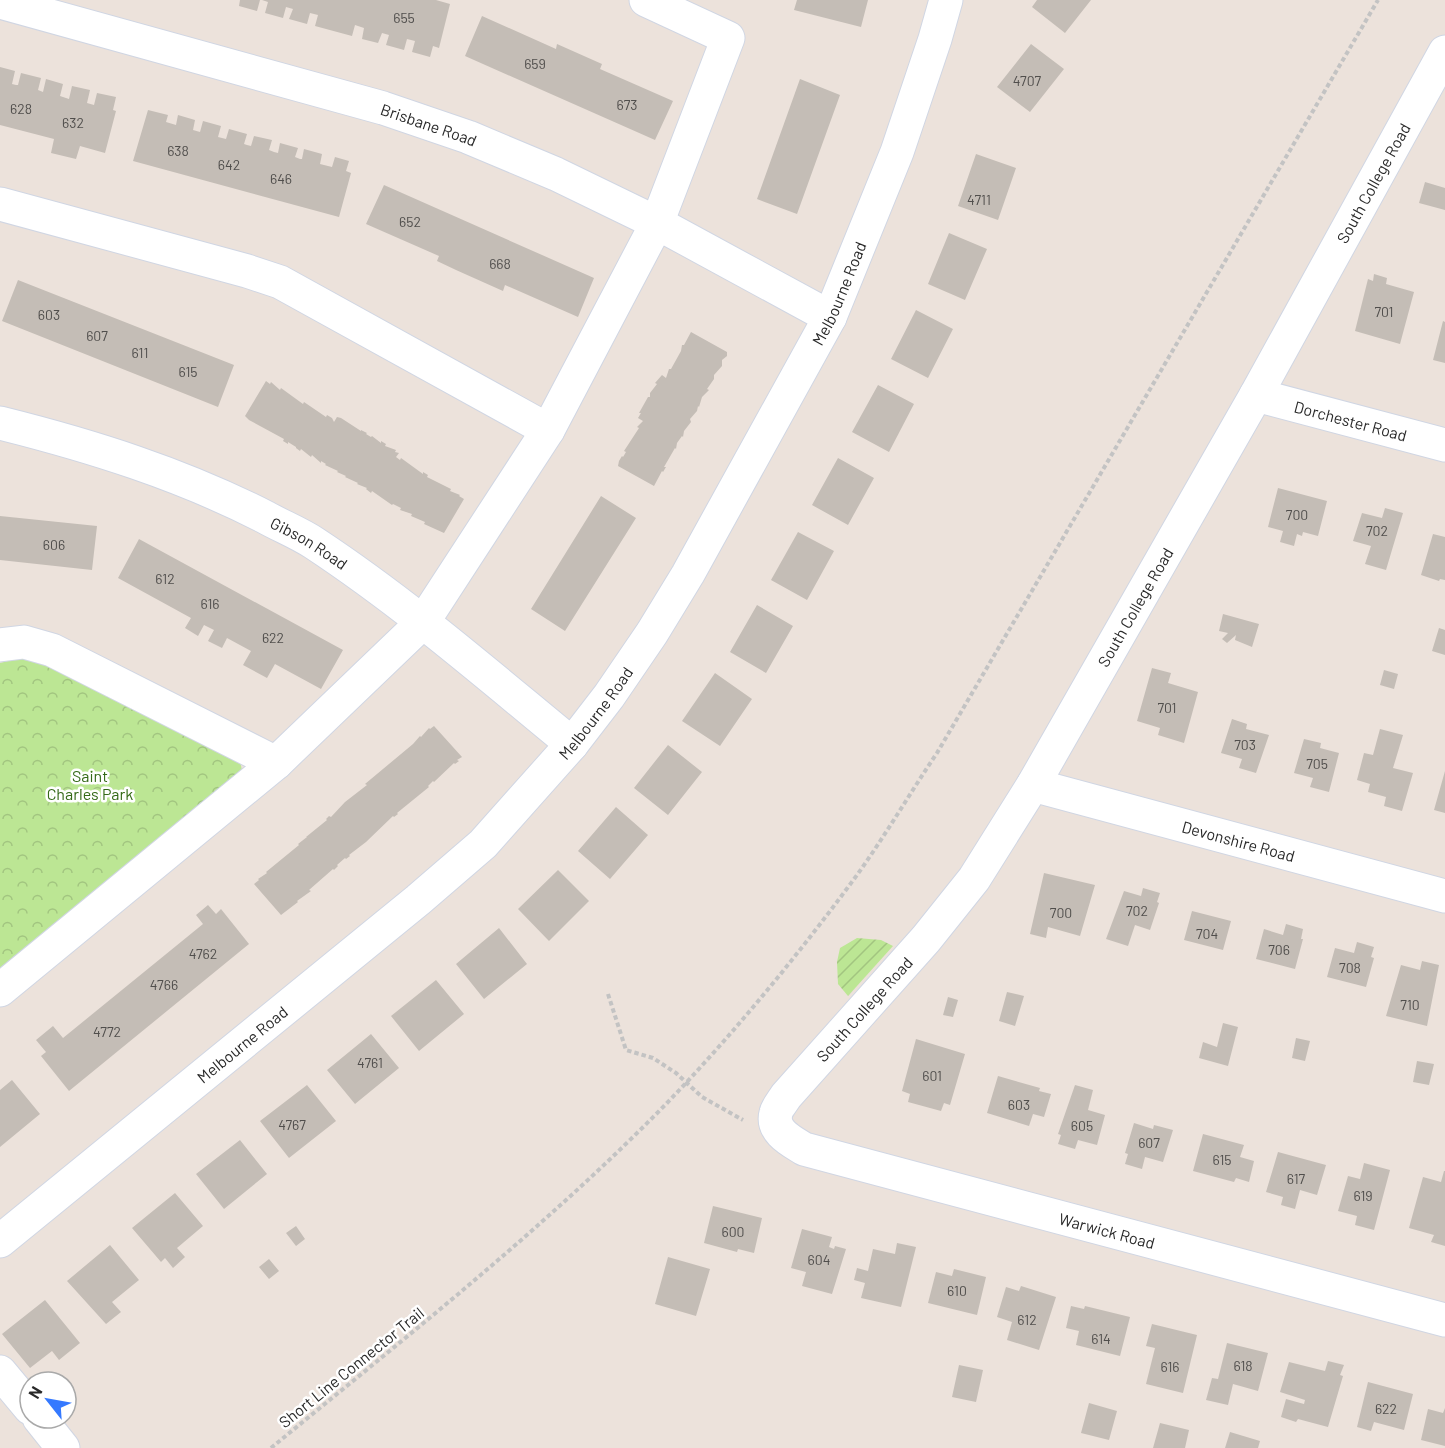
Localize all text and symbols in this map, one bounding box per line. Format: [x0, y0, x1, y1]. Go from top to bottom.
house number: 655 [393, 9, 415, 26]
house number: 659 [524, 55, 546, 72]
house number: 4707 [1013, 72, 1042, 89]
house number: 673 [616, 96, 638, 113]
street label: Brisbane Road [378, 99, 480, 149]
house number: 628 [10, 100, 32, 117]
house number: 632 [62, 114, 84, 131]
street label: South College Road [1332, 120, 1414, 246]
house number: 638 [167, 142, 189, 159]
house number: 642 [218, 156, 240, 173]
house number: 646 [270, 170, 292, 187]
house number: 4711 [967, 191, 991, 208]
house number: 652 [399, 213, 421, 230]
street label: Melbourne Road [807, 239, 869, 348]
house number: 668 [489, 255, 511, 272]
house number: 701 [1374, 303, 1394, 320]
house number: 603 [38, 306, 60, 323]
house number: 607 [86, 327, 108, 344]
house number: 611 [132, 344, 148, 361]
house number: 615 [178, 363, 198, 380]
street label: Dorchester Road [1292, 396, 1409, 444]
house number: 700 [1286, 506, 1308, 523]
street label: Gibson Road [268, 512, 352, 573]
house number: 702 [1366, 522, 1388, 539]
house number: 606 [43, 536, 65, 553]
street label: South College Road [1093, 544, 1177, 670]
house number: 612 [155, 570, 175, 587]
house number: 616 [200, 595, 220, 612]
house number: 622 [262, 629, 284, 646]
street label: Melbourne Road [554, 663, 636, 763]
house number: 701 [1157, 699, 1177, 716]
house number: 703 [1234, 736, 1256, 753]
house number: 705 [1306, 755, 1328, 772]
park label: Saint Charles Park [47, 766, 133, 803]
street label: Devonshire Road [1180, 816, 1297, 865]
house number: 702 [1126, 902, 1148, 919]
house number: 700 [1050, 904, 1072, 921]
house number: 704 [1196, 925, 1218, 942]
house number: 706 [1268, 941, 1290, 958]
house number: 4762 [189, 945, 217, 962]
street label: South College Road [812, 953, 916, 1065]
house number: 708 [1339, 959, 1361, 976]
house number: 4766 [150, 976, 178, 993]
house number: 710 [1400, 996, 1420, 1013]
street label: Melbourne Road [193, 1001, 291, 1086]
house number: 4772 [93, 1023, 121, 1040]
house number: 4761 [357, 1054, 383, 1071]
house number: 601 [922, 1067, 942, 1084]
house number: 603 [1008, 1096, 1030, 1113]
house number: 4767 [278, 1116, 306, 1133]
house number: 605 [1071, 1117, 1093, 1134]
house number: 607 [1138, 1134, 1160, 1151]
house number: 615 [1212, 1151, 1232, 1168]
house number: 617 [1287, 1170, 1306, 1187]
house number: 619 [1353, 1187, 1373, 1204]
street label: Warwick Road [1057, 1208, 1157, 1252]
house number: 600 [721, 1223, 745, 1240]
house number: 604 [808, 1251, 830, 1268]
house number: 610 [947, 1282, 967, 1299]
street label: Short Line Connector Trail [275, 1303, 427, 1431]
house number: 612 [1017, 1311, 1037, 1328]
house number: 614 [1091, 1330, 1111, 1347]
house number: 618 [1233, 1357, 1253, 1374]
house number: 616 [1160, 1358, 1180, 1375]
north arrow [18, 1370, 78, 1430]
text: N [24, 1383, 46, 1401]
house number: 622 [1375, 1400, 1397, 1417]

